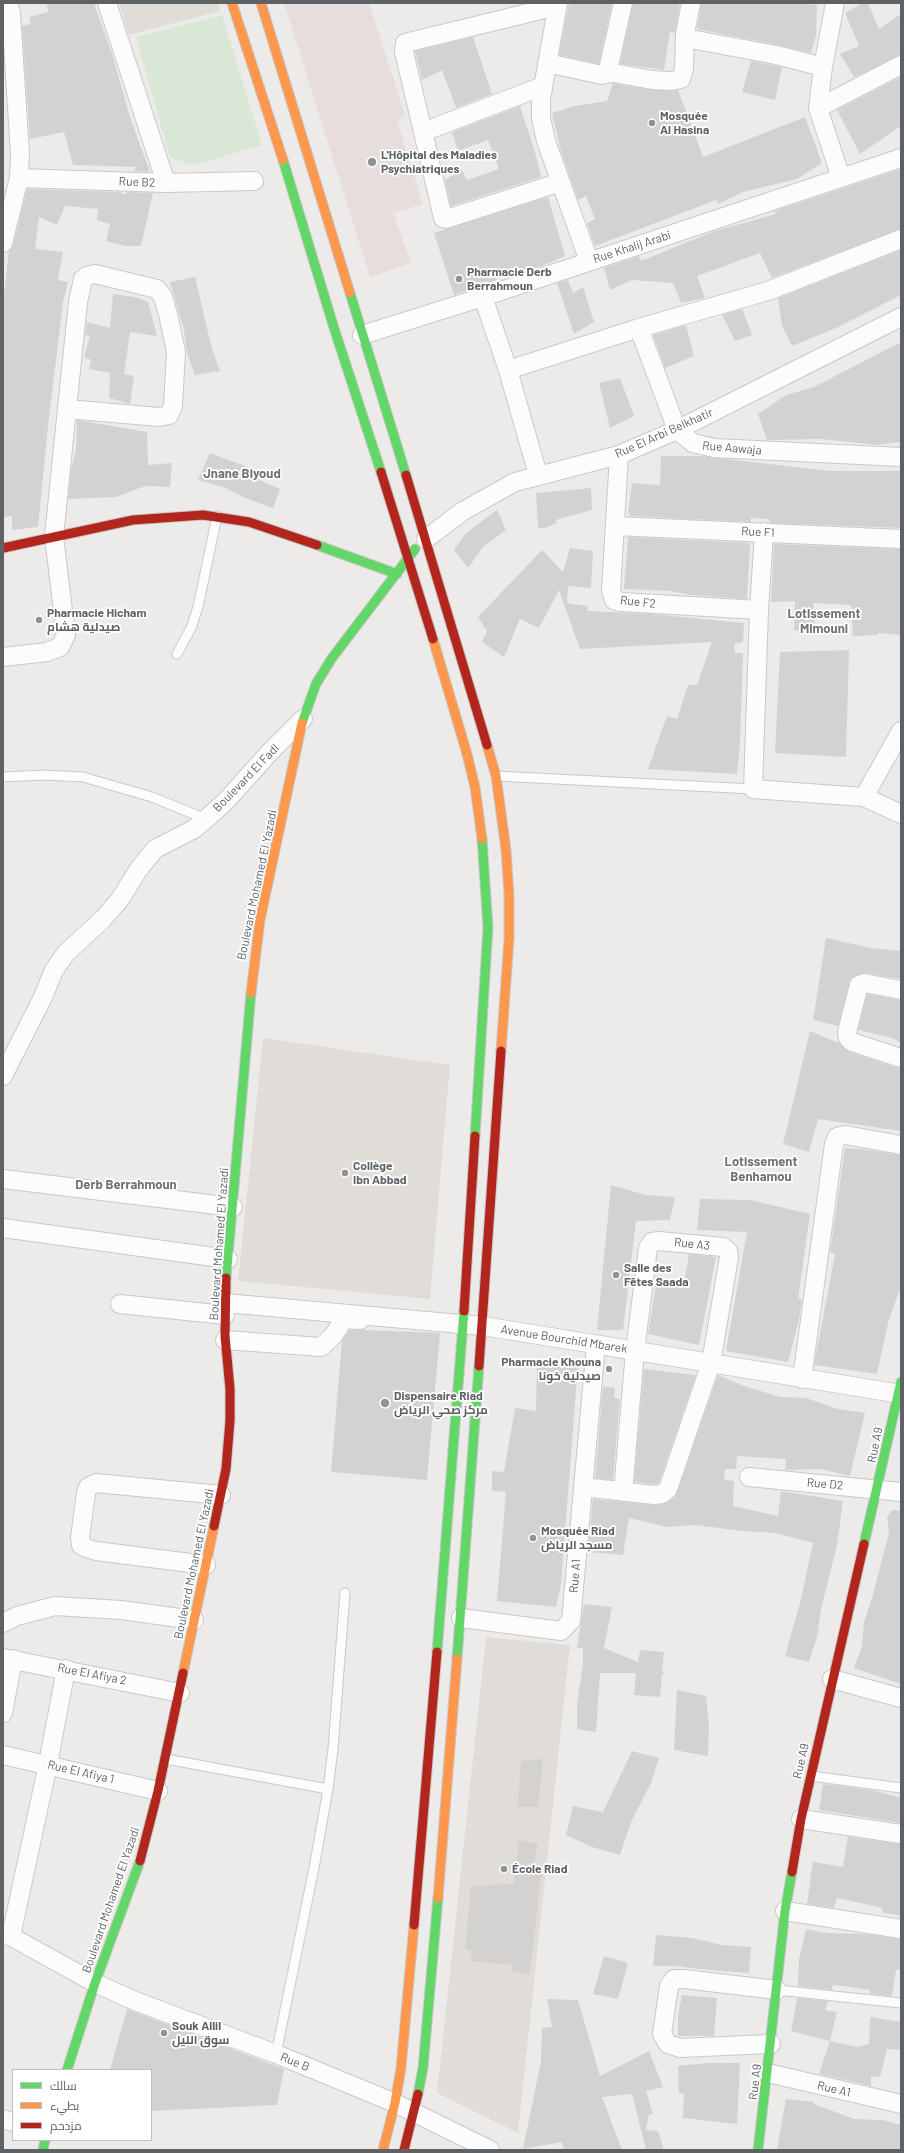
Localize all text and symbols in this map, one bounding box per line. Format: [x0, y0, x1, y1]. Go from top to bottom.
place label: Mosquée Al Hasina [660, 109, 709, 137]
marker: Mosquée Al Hasina [647, 118, 657, 128]
place label: L'Hôpital des Maladies Psychiatriques [381, 148, 497, 176]
marker: L'Hôpital des Maladies Psychiatriques [366, 156, 378, 168]
street label: Rue B2 [118, 174, 156, 190]
street label: Rue Khalij Arabi [591, 228, 673, 266]
place label: Pharmacie Derb Berrahmoun [467, 265, 552, 293]
marker: Pharmacie Derb Berrahmoun [454, 274, 464, 284]
street label: Rue El Arbi Belkhatir [613, 405, 715, 461]
street label: Rue Aawaja [702, 438, 762, 458]
district label: Jnane Biyoud [203, 466, 281, 482]
street label: Rue F1 [741, 524, 775, 540]
street label: Rue F2 [619, 593, 657, 611]
place label: Pharmacie Hicham صيدلية هشام [47, 606, 146, 634]
district label: Lotissement Mimouni [788, 606, 860, 637]
marker: Pharmacie Hicham صيدلية هشام [34, 615, 44, 625]
street label: Boulevard El Fadl [210, 741, 282, 815]
street label: Boulevard Mohamed El Yazadi [234, 809, 280, 961]
district label: Lotissement Benhamou [725, 1154, 797, 1185]
place label: Collège Ibn Abbad [353, 1159, 407, 1187]
street label: Boulevard Mohamed El Yazadi [206, 1167, 232, 1321]
marker: Collège Ibn Abbad [340, 1168, 350, 1178]
district label: Derb Berrahmoun [75, 1177, 177, 1193]
street label: Rue A3 [673, 1235, 711, 1253]
place label: Salle des Fêtes Saada [624, 1261, 689, 1289]
marker: Salle des Fêtes Saada [611, 1270, 621, 1280]
street label: Avenue Bourchid Mbarek [500, 1322, 628, 1356]
place label: Pharmacie Khouna صيدلية خونا [501, 1355, 601, 1383]
marker: Pharmacie Khouna صيدلية خونا [604, 1364, 614, 1374]
place label: Dispensaire Riad مركز صحي الرياض [394, 1389, 488, 1417]
marker: Dispensaire Riad مركز صحي الرياض [379, 1397, 391, 1409]
street label: Rue A9 [864, 1426, 886, 1464]
street label: Rue D2 [806, 1475, 844, 1493]
street label: Boulevard Mohamed El Yazadi [171, 1488, 217, 1640]
place label: Mosquée Riad مسجد الرياض [541, 1524, 615, 1552]
marker: Mosquée Riad مسجد الرياض [528, 1533, 538, 1543]
street label: Rue A1 [566, 1558, 584, 1594]
street label: Rue El Afiya 2 [56, 1660, 128, 1688]
street label: Rue A9 [790, 1742, 812, 1780]
street label: Rue El Afiya 1 [46, 1757, 116, 1787]
street label: Boulevard Mohamed El Yazadi [79, 1825, 143, 1975]
place label: École Riad [512, 1862, 567, 1876]
marker: École Riad [499, 1864, 509, 1874]
place label: Souk Allil سوق الليل [172, 2019, 229, 2047]
marker: Souk Allil سوق الليل [159, 2028, 169, 2038]
street label: Rue B [278, 2050, 312, 2074]
street label: Rue A9 [746, 2063, 764, 2101]
legend [12, 2069, 152, 2141]
text: سالك [50, 2078, 77, 2092]
street label: Rue A1 [816, 2078, 852, 2100]
text: بطيء [50, 2098, 79, 2112]
text: مزدحم [50, 2118, 82, 2132]

